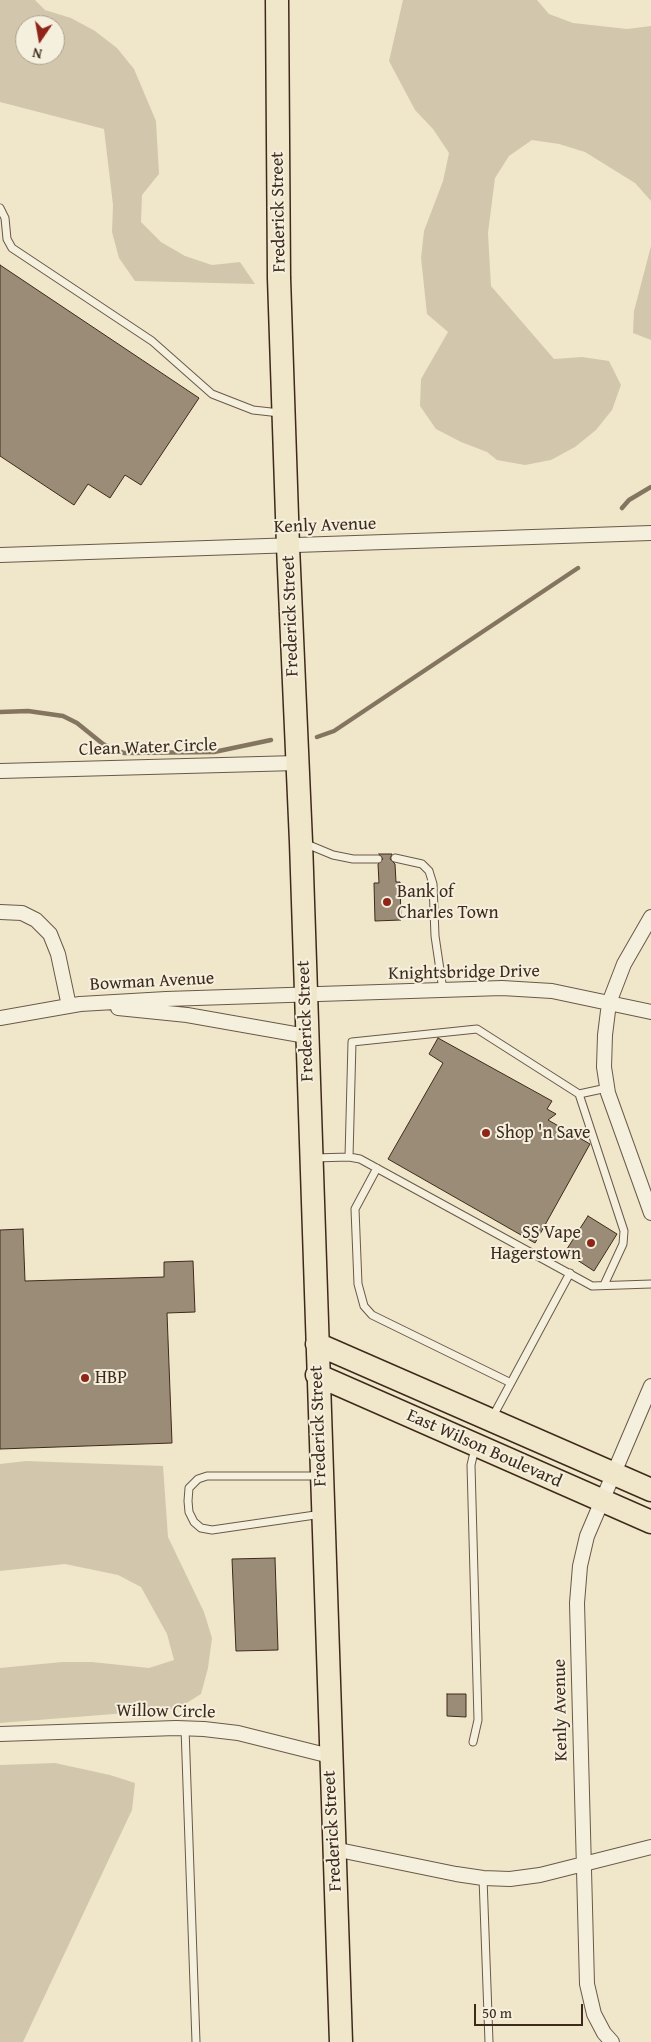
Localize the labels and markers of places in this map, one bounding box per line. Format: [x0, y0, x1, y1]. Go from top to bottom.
place label: Bank of Charles Town [397, 881, 499, 924]
marker: Bank of Charles Town [381, 896, 393, 908]
place label: Shop 'n Save [496, 1122, 590, 1144]
marker: Shop 'n Save [480, 1127, 492, 1139]
place label: SS Vape Hagerstown [490, 1222, 581, 1264]
marker: SS Vape Hagerstown [585, 1237, 597, 1249]
place label: HBP [95, 1367, 127, 1389]
marker: HBP [79, 1372, 91, 1384]

